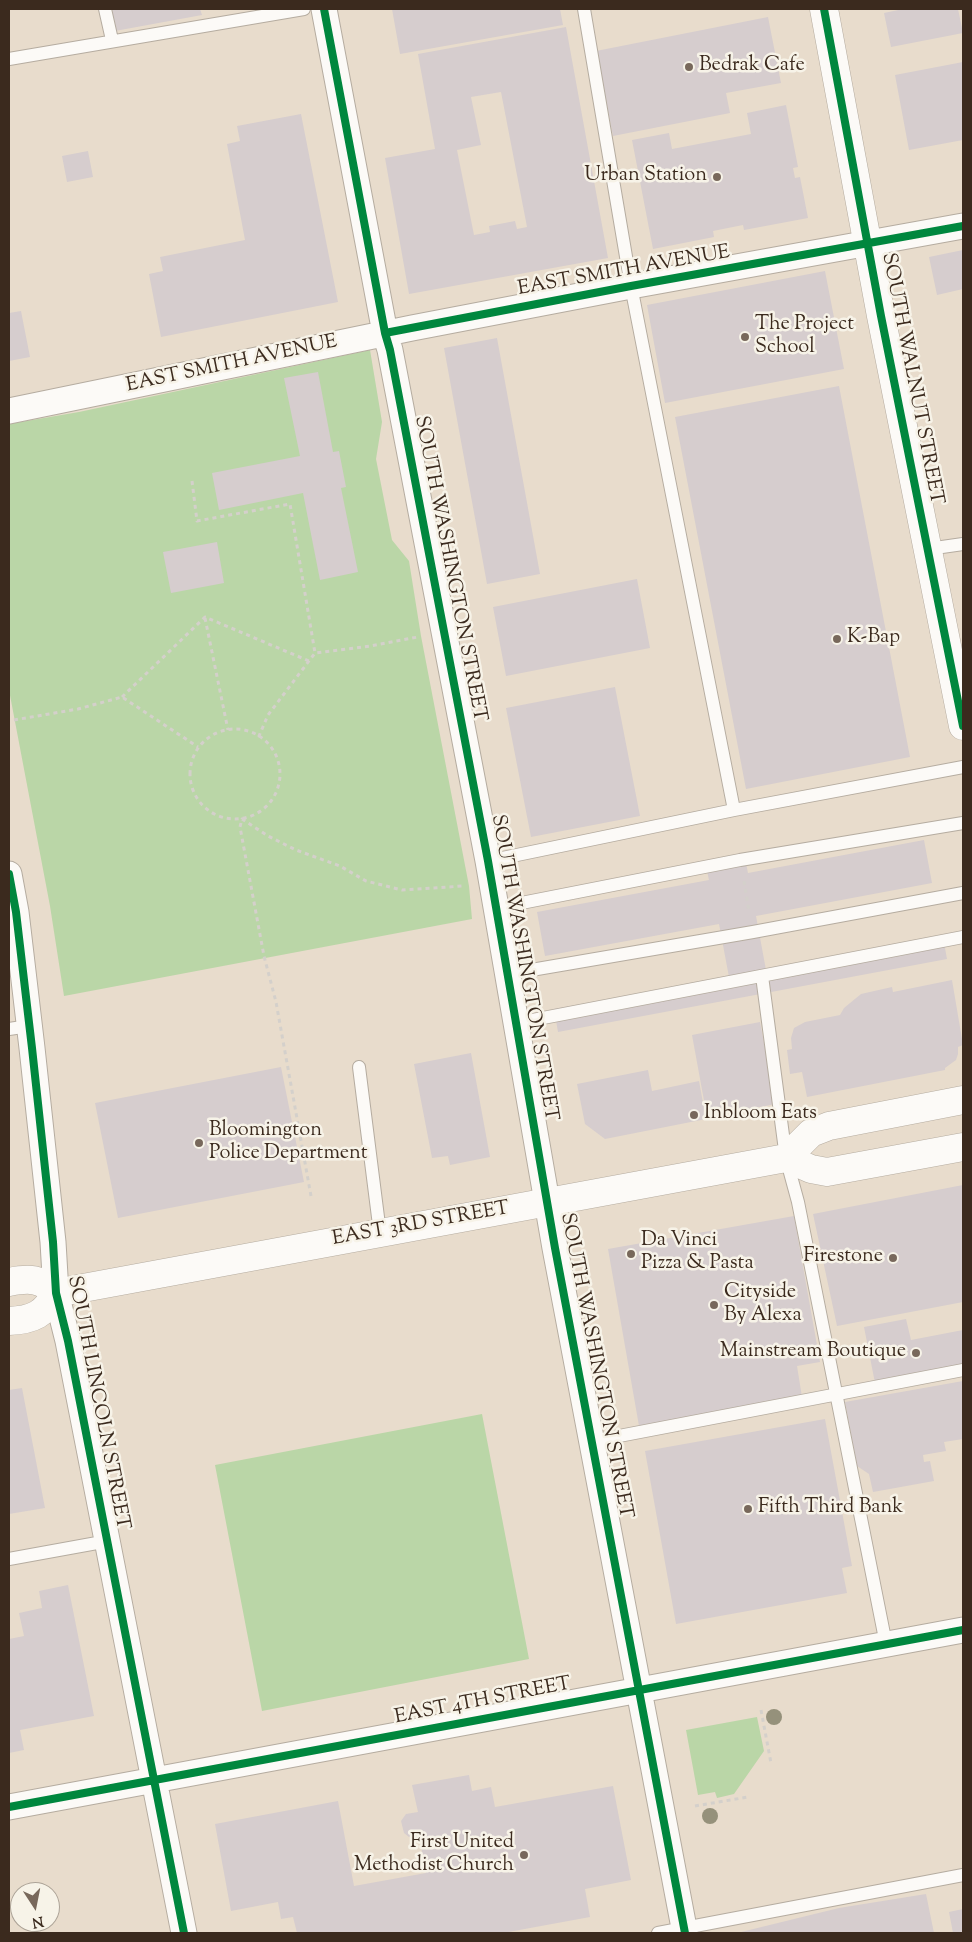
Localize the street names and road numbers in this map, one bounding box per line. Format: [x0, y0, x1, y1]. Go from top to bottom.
street label: EAST SMITH AVENUE [516, 242, 732, 302]
street label: SOUTH WALNUT STREET [875, 251, 947, 507]
street label: EAST SMITH AVENUE [124, 331, 340, 399]
street label: SOUTH WASHINGTON STREET [408, 414, 490, 724]
street label: SOUTH WASHINGTON STREET [484, 813, 562, 1123]
street label: EAST 3RD STREET [331, 1198, 511, 1252]
street label: SOUTH WASHINGTON STREET [554, 1211, 636, 1521]
street label: SOUTH LINCOLN STREET [61, 1274, 133, 1532]
street label: EAST 4TH STREET [393, 1673, 573, 1731]

